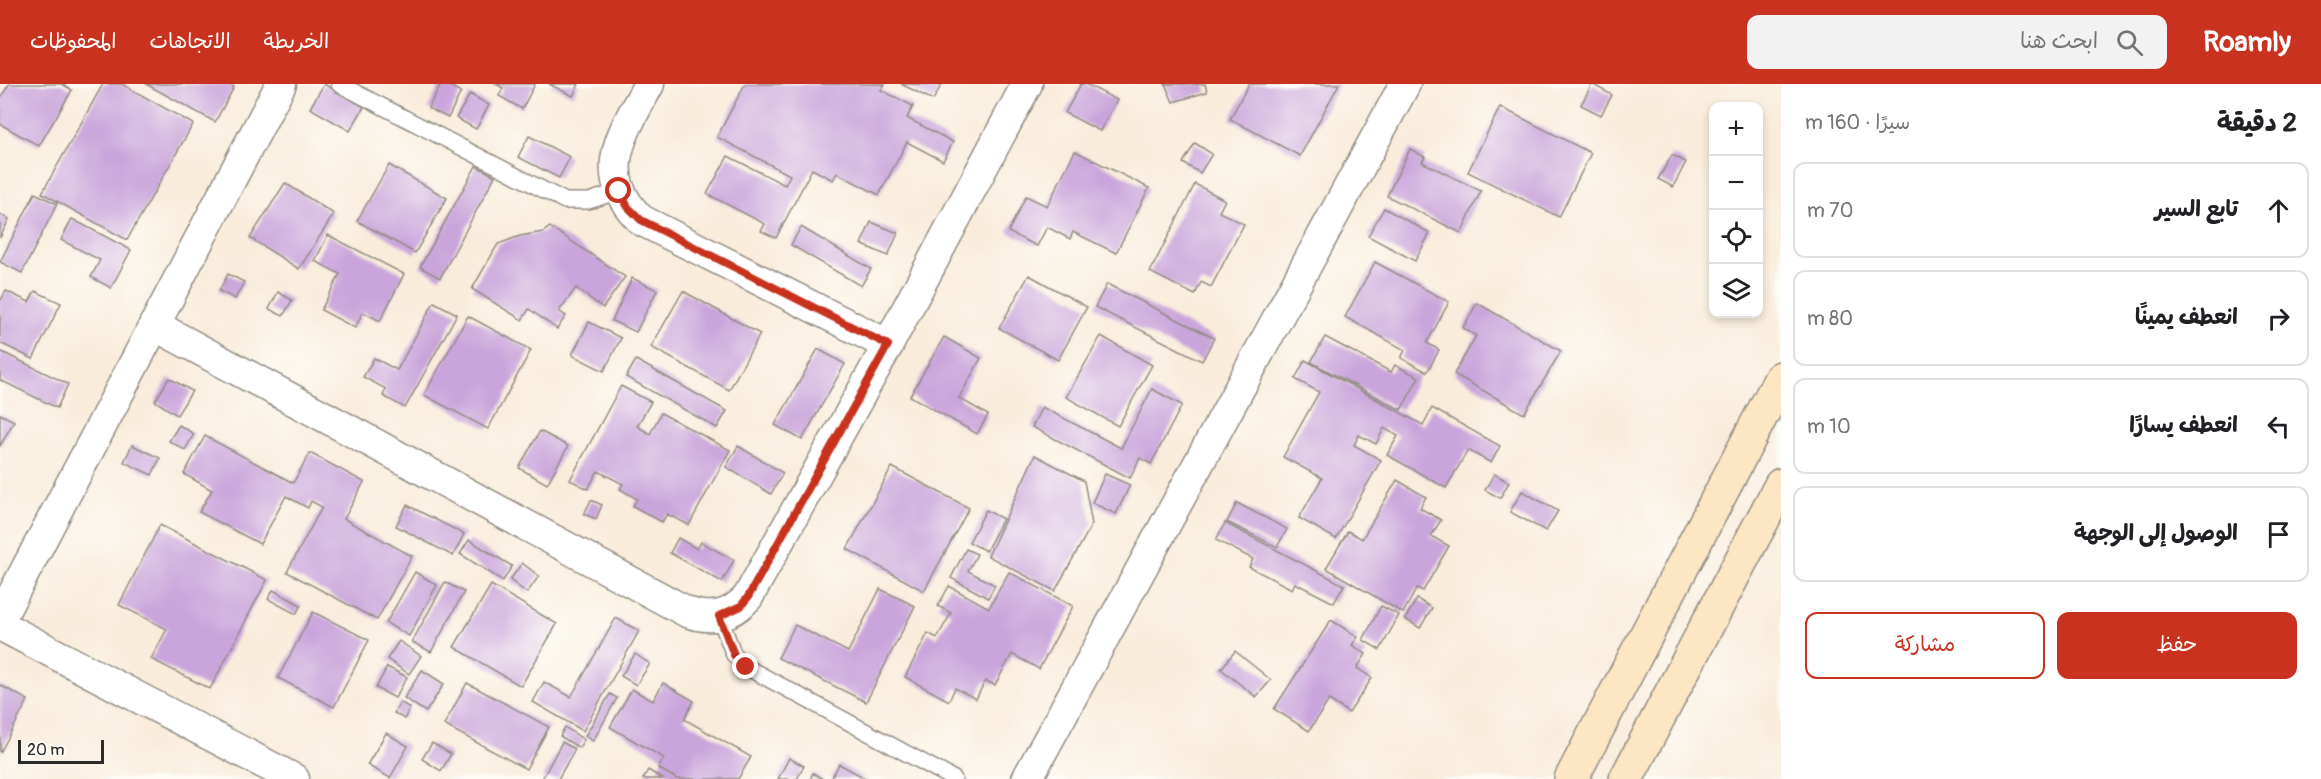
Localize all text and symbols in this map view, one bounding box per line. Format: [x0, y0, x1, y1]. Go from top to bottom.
search box [1747, 15, 2167, 69]
text: Roamly [2203, 25, 2291, 60]
icon: search [2113, 26, 2146, 59]
text: ابحث هنا [2020, 27, 2098, 55]
text: المحفوظات [30, 28, 116, 55]
text: الاتجاهات [149, 28, 231, 55]
text: الخريطة [264, 28, 329, 55]
map controls [1709, 102, 1763, 318]
button: + [1709, 102, 1763, 156]
text: 2 دقيقة [2217, 107, 2297, 139]
text: سيرًا · 160 m [1805, 110, 1910, 135]
button: − [1709, 156, 1763, 210]
route start [605, 177, 631, 203]
icon: ahead [2262, 194, 2295, 227]
text: تابع السير [2155, 195, 2238, 223]
text: 70 m [1807, 198, 1853, 223]
button: locate [1709, 210, 1763, 264]
button: layers [1709, 264, 1763, 318]
icon: right [2262, 302, 2295, 335]
text: انعطف يمينًا [2135, 303, 2238, 331]
text: 80 m [1807, 306, 1853, 331]
icon: left [2262, 410, 2295, 443]
text: انعطف يسارًا [2129, 411, 2238, 439]
text: 10 m [1807, 414, 1851, 439]
icon: arrive [2262, 518, 2295, 551]
text: الوصول إلى الوجهة [2074, 519, 2238, 547]
button: مشاركة [1805, 612, 2045, 679]
button: حفظ [2057, 612, 2297, 679]
route end [732, 653, 758, 679]
scale bar [18, 737, 104, 764]
text: 20 m [27, 740, 65, 760]

